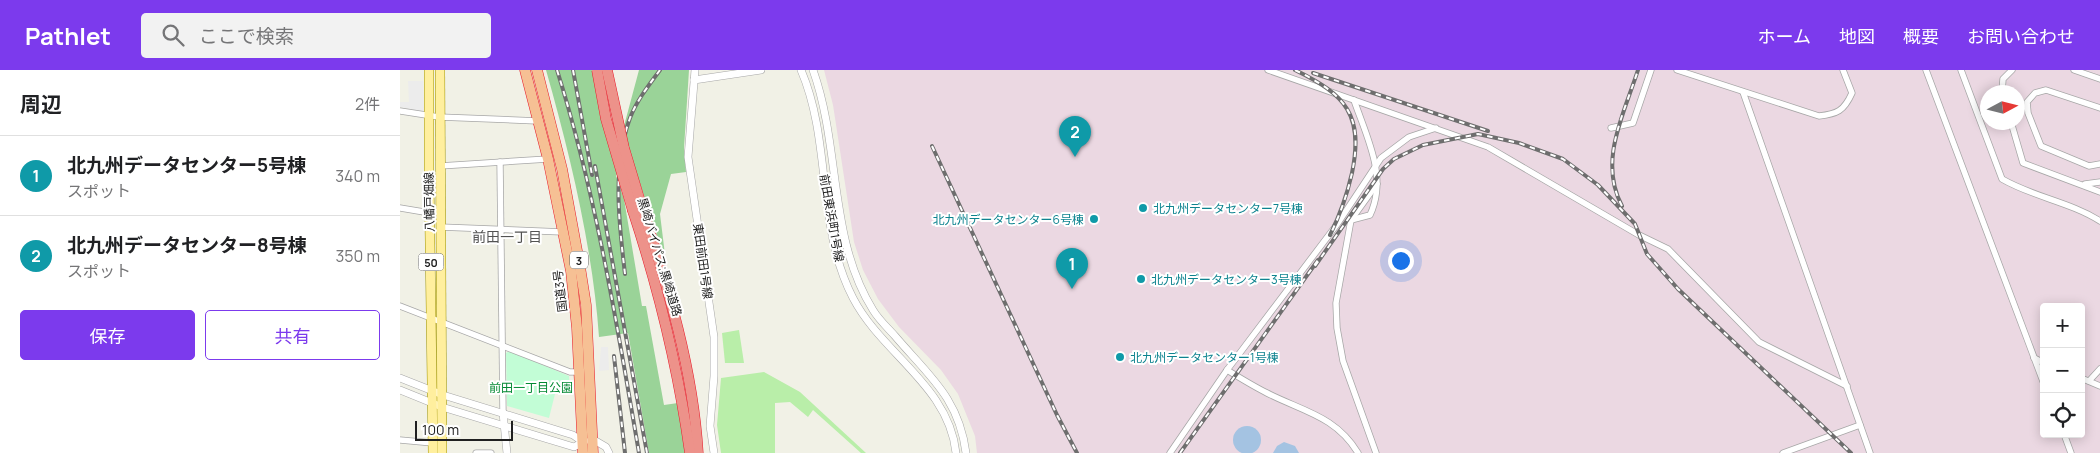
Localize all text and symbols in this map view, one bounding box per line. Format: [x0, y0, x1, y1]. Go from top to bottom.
search box [141, 13, 491, 58]
text: Pathlet [25, 19, 111, 52]
icon: search [159, 21, 187, 49]
text: ここで検索 [199, 23, 294, 49]
text: ホーム [1758, 24, 1811, 48]
text: 地図 [1839, 24, 1875, 48]
text: 概要 [1903, 24, 1939, 48]
text: お問い合わせ [1967, 24, 2075, 48]
north arrow [1980, 85, 2025, 130]
text: 周辺 [20, 90, 62, 118]
text: 2件 [355, 93, 380, 115]
pin: 2 [1059, 116, 1091, 157]
text: 北九州データセンター5号棟 [67, 152, 306, 178]
text: 1 [32, 165, 40, 187]
text: 340 m [335, 165, 380, 187]
street label: 八幡戸畑線 [420, 172, 438, 232]
street label: 前田東浜町1号線 [816, 173, 848, 263]
text: スポット [67, 180, 131, 202]
street label: 黒崎バイパス;黒崎道路 [634, 195, 686, 319]
place label: 北九州データセンター7号棟 [1153, 200, 1303, 217]
marker: 北九州データセンター7号棟 [1137, 202, 1149, 214]
place label: 北九州データセンター6号棟 [933, 211, 1084, 228]
marker: 北九州データセンター6号棟 [1088, 213, 1100, 225]
street label: 東田前田1号線 [689, 222, 717, 300]
district label: 前田一丁目 [472, 227, 542, 246]
text: 北九州データセンター8号棟 [67, 232, 307, 258]
text: 2 [31, 245, 41, 267]
text: 350 m [335, 245, 380, 267]
pin: 1 [1056, 248, 1088, 289]
your location [1388, 248, 1414, 274]
road number: 3 [570, 252, 588, 268]
road number: 50 [418, 253, 444, 270]
text: スポット [67, 260, 131, 282]
street label: 国道3号 [549, 269, 571, 313]
place label: 北九州データセンター3号棟 [1151, 271, 1302, 288]
marker: 北九州データセンター3号棟 [1135, 273, 1147, 285]
map controls [2040, 303, 2085, 438]
button: + [2040, 303, 2085, 348]
button: 保存 [20, 310, 195, 360]
button: 共有 [205, 310, 380, 360]
button: − [2040, 348, 2085, 393]
place label: 北九州データセンター1号棟 [1130, 349, 1279, 366]
marker: 北九州データセンター1号棟 [1114, 351, 1126, 363]
park label: 前田一丁目公園 [489, 379, 573, 396]
button: locate [2040, 393, 2085, 438]
scale bar [415, 418, 512, 441]
text: 100 m [422, 420, 459, 439]

